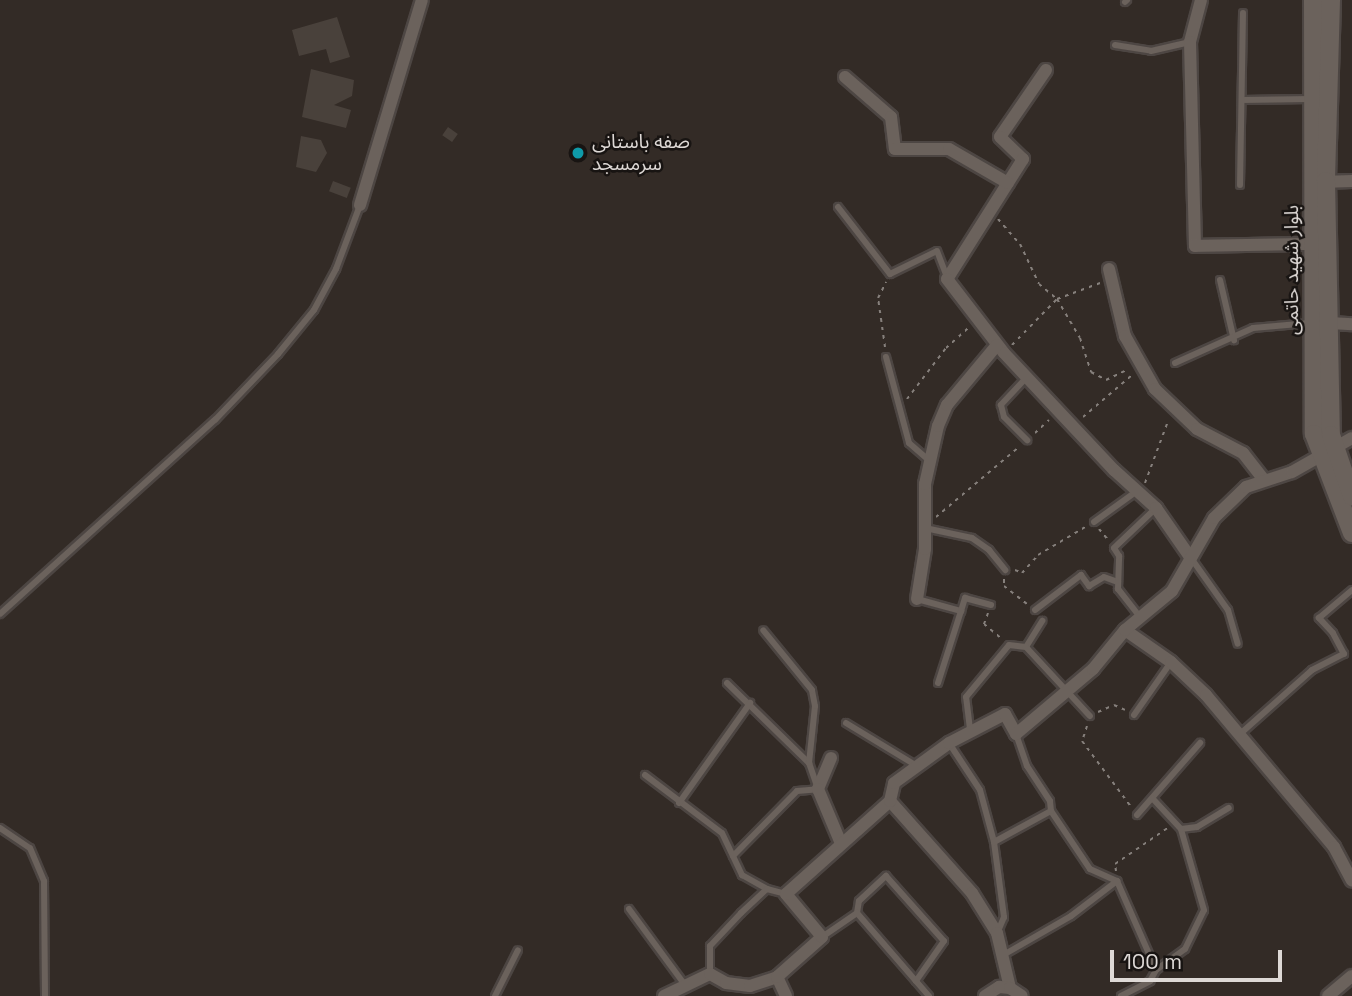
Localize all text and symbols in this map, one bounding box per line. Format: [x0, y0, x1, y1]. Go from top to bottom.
place label: صفه باستانی سرمسجد [592, 131, 690, 175]
marker: صفه باستانی سرمسجد [570, 145, 586, 161]
street label: بلوار شهید حاتمی [1281, 205, 1303, 335]
scale bar [1114, 936, 1286, 980]
text: 100 m [1123, 948, 1182, 975]

